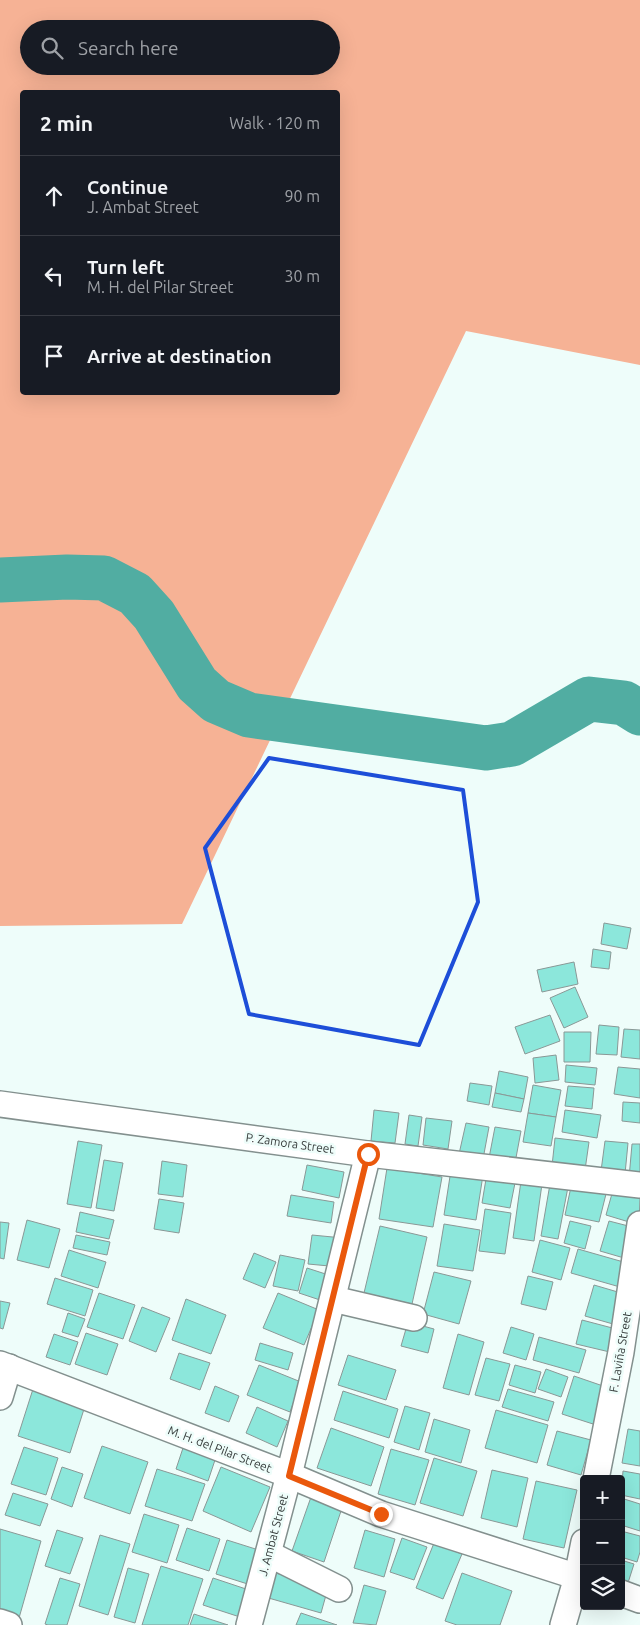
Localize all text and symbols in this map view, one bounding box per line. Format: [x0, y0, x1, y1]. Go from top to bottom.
search box [20, 20, 340, 75]
icon: search [38, 34, 66, 62]
text: Search here [78, 37, 178, 59]
text: 2 min [40, 111, 93, 135]
text: Walk · 120 m [229, 114, 320, 132]
text: Continue [87, 176, 168, 198]
icon: ahead [40, 182, 68, 210]
text: 90 m [284, 187, 320, 205]
text: J. Ambat Street [87, 198, 199, 216]
text: Turn left [87, 256, 165, 278]
icon: left [40, 262, 68, 290]
text: 30 m [284, 267, 320, 285]
text: M. H. del Pilar Street [87, 278, 234, 296]
icon: arrive [40, 342, 68, 370]
text: Arrive at destination [87, 345, 272, 367]
street label: P. Zamora Street [245, 1130, 335, 1156]
route start [357, 1143, 380, 1166]
street label: F. Laviña Street [607, 1310, 634, 1393]
street label: M. H. del Pilar Street [166, 1423, 274, 1475]
map controls [580, 1475, 625, 1610]
button: + [580, 1475, 625, 1520]
street label: J. Ambat Street [256, 1493, 290, 1577]
route end [370, 1503, 393, 1526]
button: − [580, 1520, 625, 1565]
button: layers [580, 1565, 625, 1610]

